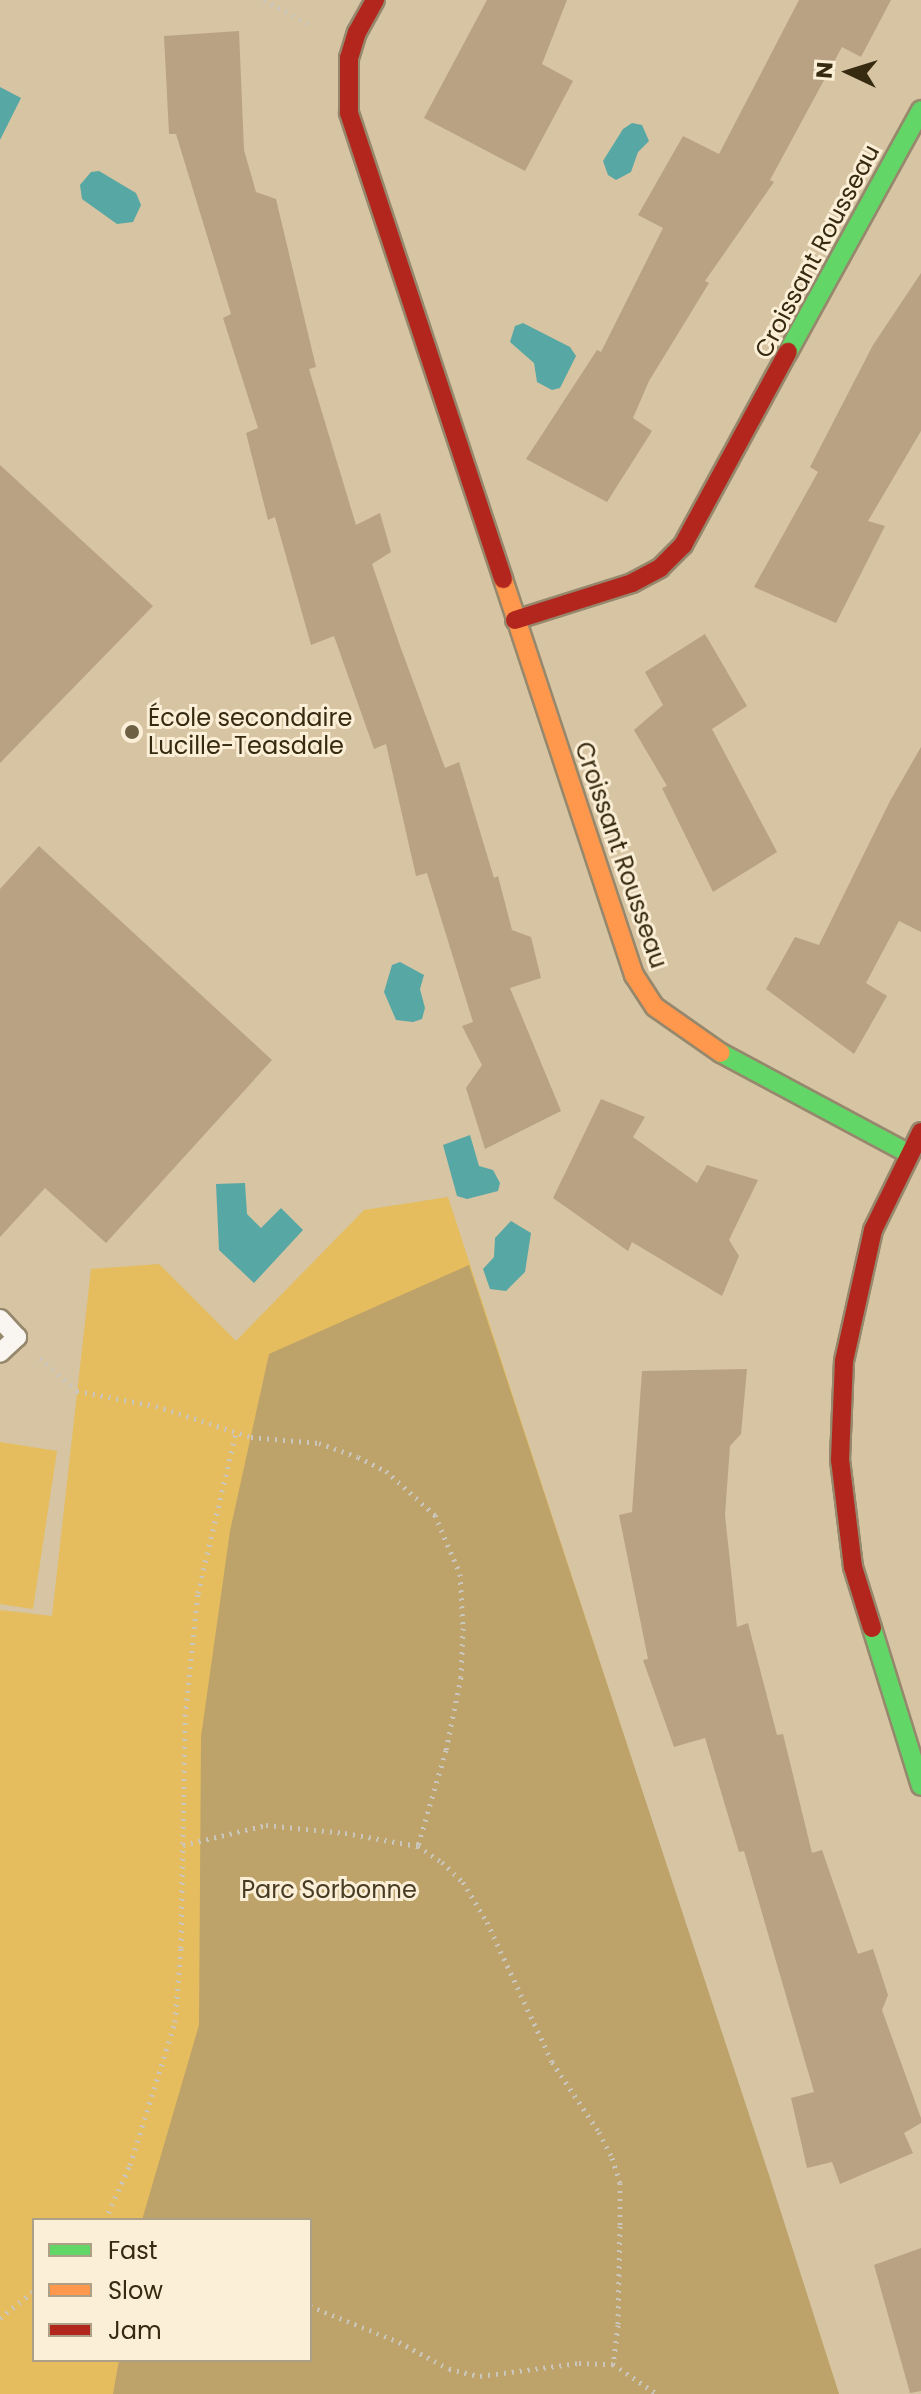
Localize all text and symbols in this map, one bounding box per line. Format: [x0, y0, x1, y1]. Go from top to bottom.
north arrow [809, 32, 889, 112]
text: N [809, 61, 841, 80]
street label: Croissant Rousseau [749, 139, 885, 363]
place label: École secondaire Lucille-Teasdale [148, 704, 352, 760]
marker: École secondaire Lucille-Teasdale [123, 723, 141, 741]
street label: Croissant Rousseau [569, 738, 673, 972]
park label: Parc Sorbonne [241, 1876, 417, 1904]
legend [32, 2218, 312, 2362]
text: Fast [108, 2234, 158, 2267]
text: Slow [108, 2274, 163, 2307]
text: Jam [108, 2314, 162, 2347]

